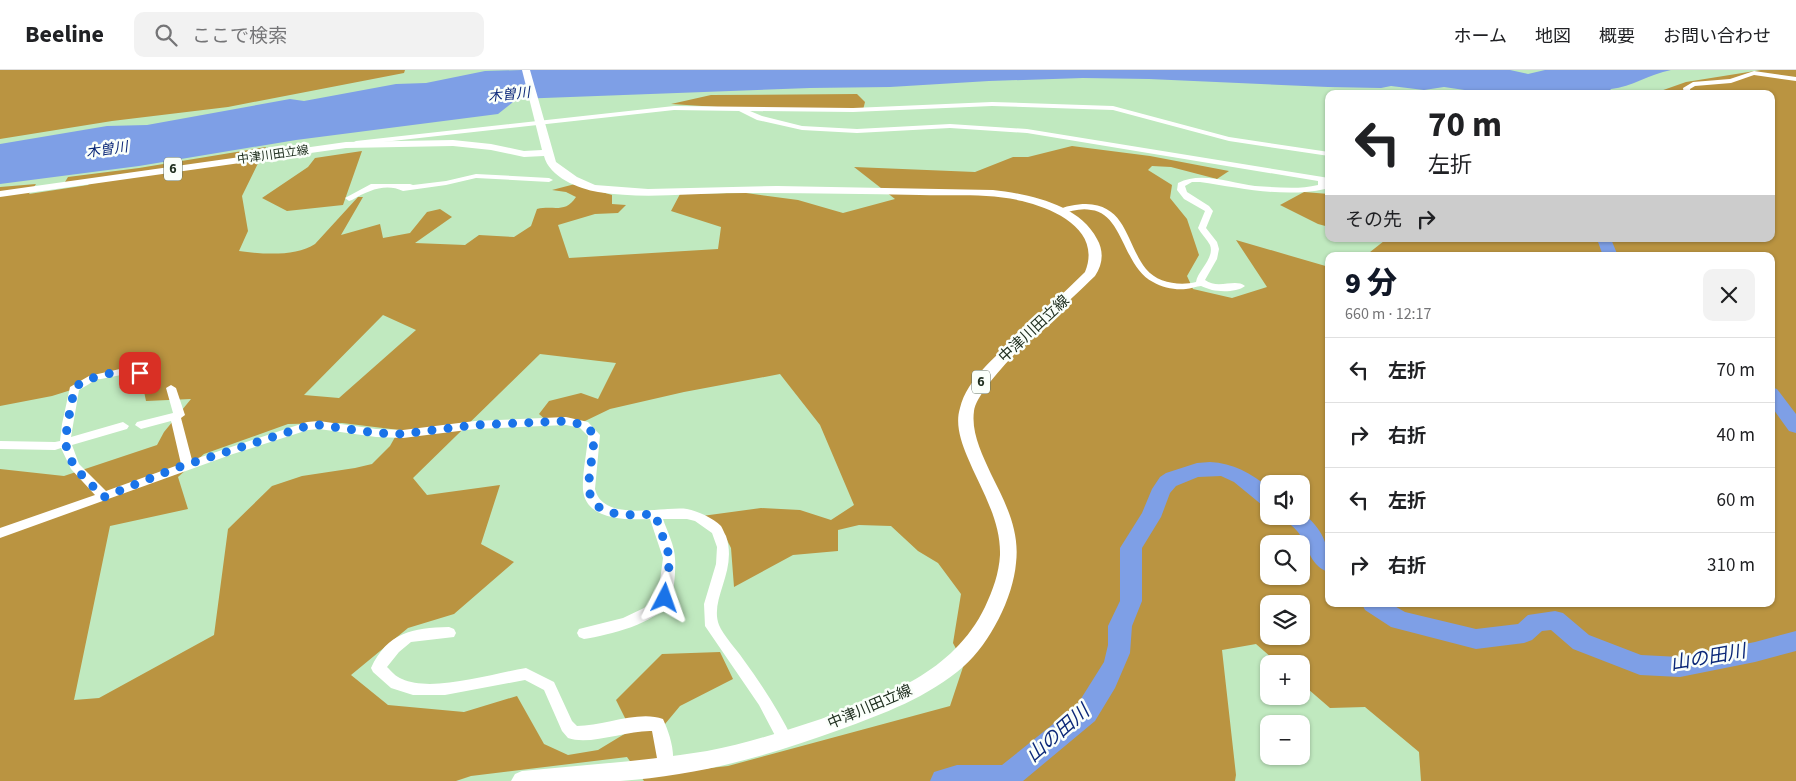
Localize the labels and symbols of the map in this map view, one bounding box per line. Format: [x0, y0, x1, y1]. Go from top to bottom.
water label: 木曽川 [487, 83, 533, 107]
water label: 木曽川 [85, 137, 131, 163]
street label: 中津川田立線 [236, 142, 310, 168]
road number: 6 [164, 158, 182, 180]
street label: 中津川田立線 [994, 291, 1074, 367]
pin [119, 352, 161, 394]
road number: 6 [972, 370, 990, 394]
position arrow [638, 571, 690, 623]
water label: 山の田川 [1668, 638, 1750, 678]
street label: 中津川田立線 [824, 680, 916, 734]
water label: 山の田川 [1020, 698, 1097, 769]

